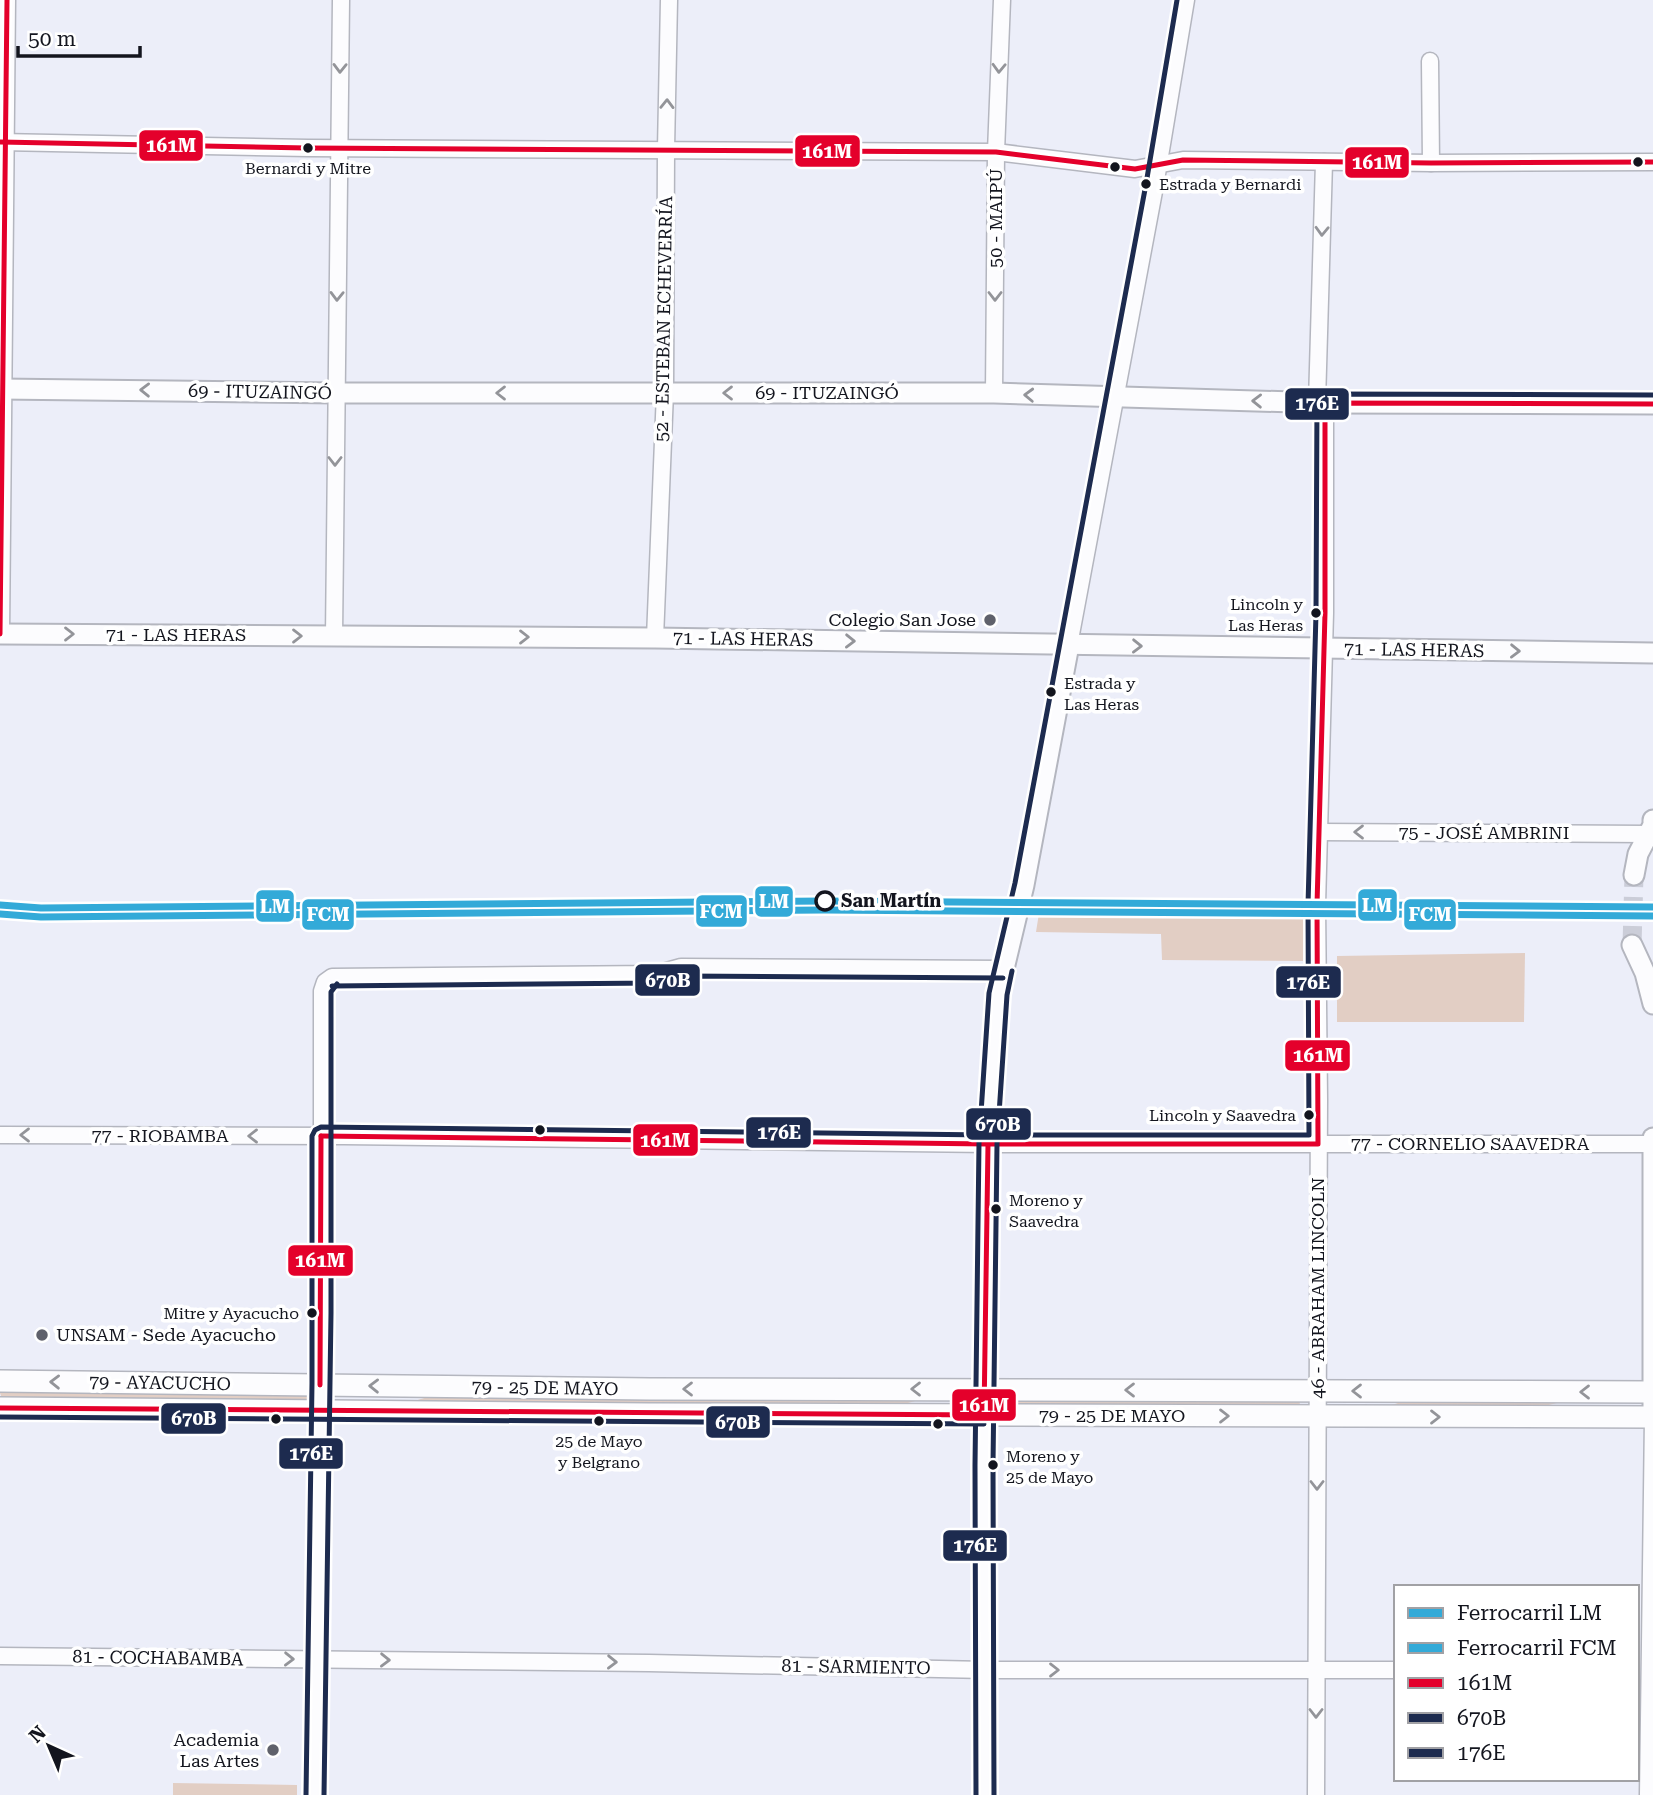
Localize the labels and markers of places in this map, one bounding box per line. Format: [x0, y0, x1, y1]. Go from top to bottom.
marker: Bernardi y Mitre [301, 141, 315, 155]
unlabelled marker [1631, 155, 1645, 169]
place label: Bernardi y Mitre [245, 159, 371, 178]
unlabelled marker [1108, 160, 1122, 174]
place label: Estrada y Bernardi [1159, 175, 1301, 194]
marker: Estrada y Bernardi [1139, 177, 1153, 191]
place label: Lincoln y Las Heras [1228, 595, 1304, 635]
marker: Lincoln y Las Heras [1309, 606, 1323, 620]
place label: Colegio San Jose [829, 609, 976, 630]
marker: Colegio San Jose [982, 612, 998, 628]
place label: Estrada y Las Heras [1064, 674, 1139, 714]
marker: Estrada y Las Heras [1044, 685, 1058, 699]
place label: San Martín [841, 890, 941, 911]
marker: San Martín [815, 891, 835, 911]
place label: Lincoln y Saavedra [1149, 1106, 1296, 1125]
marker: Lincoln y Saavedra [1302, 1108, 1316, 1122]
unlabelled marker [533, 1123, 547, 1137]
place label: Moreno y Saavedra [1009, 1191, 1083, 1231]
marker: Moreno y Saavedra [989, 1202, 1003, 1216]
place label: Mitre y Ayacucho [164, 1304, 299, 1323]
marker: Mitre y Ayacucho [305, 1306, 319, 1320]
place label: UNSAM - Sede Ayacucho [56, 1324, 276, 1345]
marker: UNSAM - Sede Ayacucho [34, 1327, 50, 1343]
unlabelled marker [269, 1412, 283, 1426]
marker: 25 de Mayo y Belgrano [592, 1414, 606, 1428]
unlabelled marker [931, 1417, 945, 1431]
place label: 25 de Mayo y Belgrano [555, 1432, 643, 1472]
place label: Moreno y 25 de Mayo [1006, 1447, 1094, 1487]
marker: Moreno y 25 de Mayo [986, 1458, 1000, 1472]
place label: Academia Las Artes [173, 1729, 259, 1771]
marker: Academia Las Artes [265, 1742, 281, 1758]

